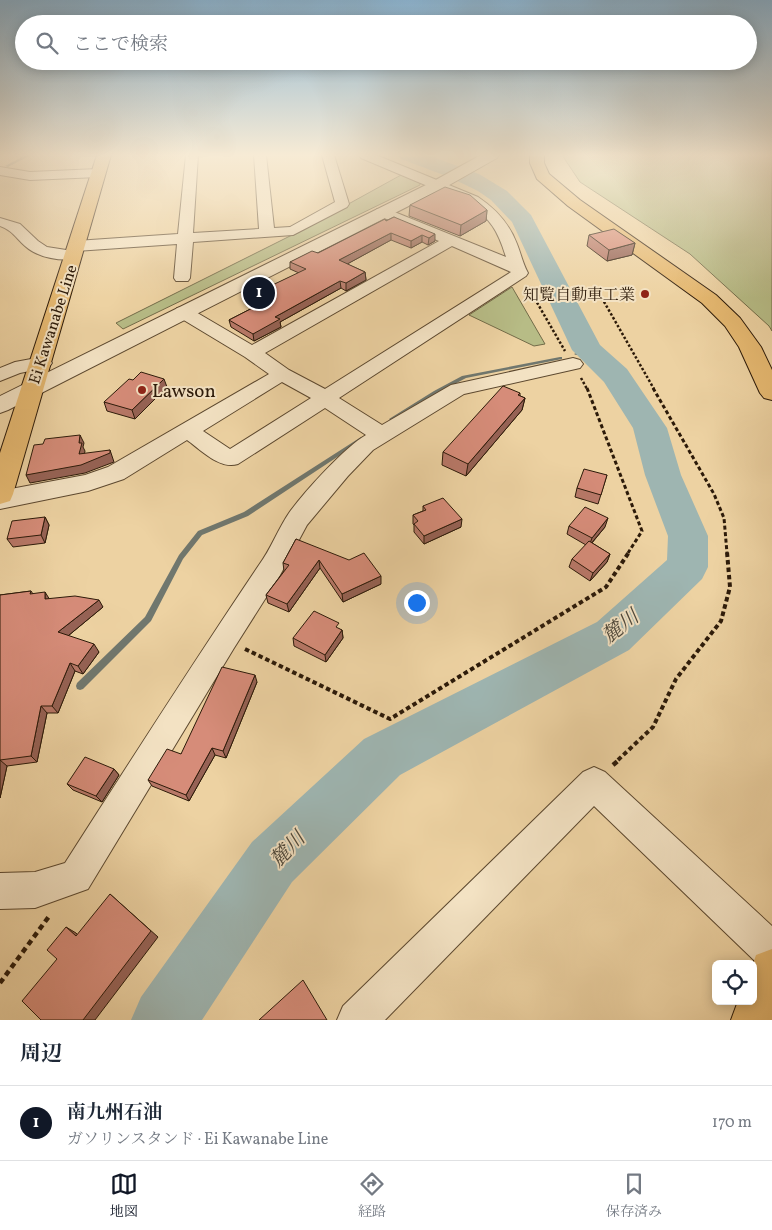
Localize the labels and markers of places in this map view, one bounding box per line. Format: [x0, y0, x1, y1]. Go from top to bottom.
pin: 1 [243, 274, 275, 312]
place label: 知覧自動車工業 [523, 285, 635, 307]
marker: 知覧自動車工業 [639, 288, 651, 300]
place label: Lawson [152, 379, 216, 405]
marker: Lawson [136, 384, 148, 396]

